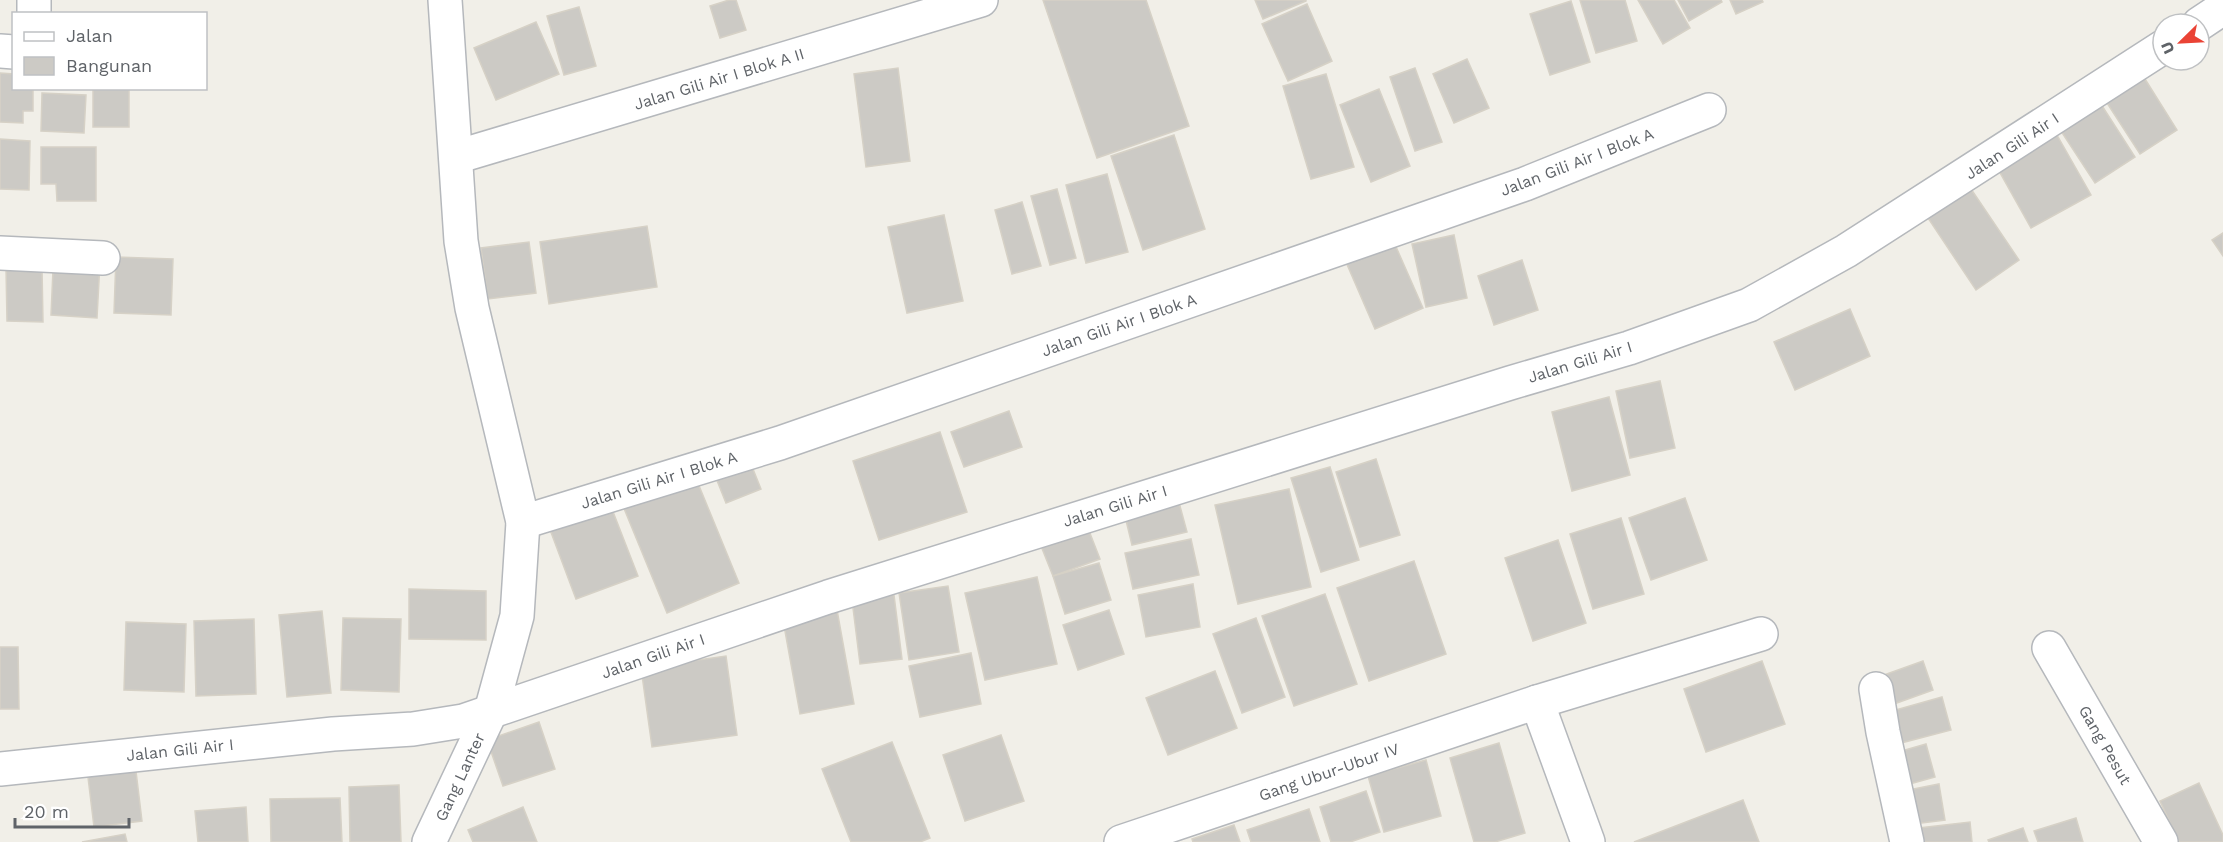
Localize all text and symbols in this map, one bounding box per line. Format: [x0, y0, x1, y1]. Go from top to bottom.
legend [12, 12, 207, 90]
north arrow [2151, 12, 2211, 72]
text: Jalan [66, 25, 113, 46]
text: U [2157, 39, 2179, 57]
street label: Jalan Gili Air I Blok A II [632, 44, 806, 114]
text: Bangunan [66, 55, 152, 76]
street label: Jalan Gili Air I [1961, 109, 2063, 183]
street label: Jalan Gili Air I Blok A [1498, 124, 1657, 200]
street label: Jalan Gili Air I Blok A [1039, 289, 1199, 360]
street label: Jalan Gili Air I [1526, 337, 1634, 387]
street label: Jalan Gili Air I Blok A [578, 447, 740, 513]
street label: Jalan Gili Air I [1061, 481, 1169, 531]
street label: Jalan Gili Air I [599, 629, 707, 683]
street label: Gang Pesut [2075, 702, 2135, 788]
street label: Gang Lanter [431, 729, 489, 824]
street label: Jalan Gili Air I [125, 735, 235, 765]
street label: Gang Ubur-Ubur IV [1256, 739, 1402, 805]
scale bar [15, 791, 129, 829]
text: 20 m [24, 801, 69, 822]

